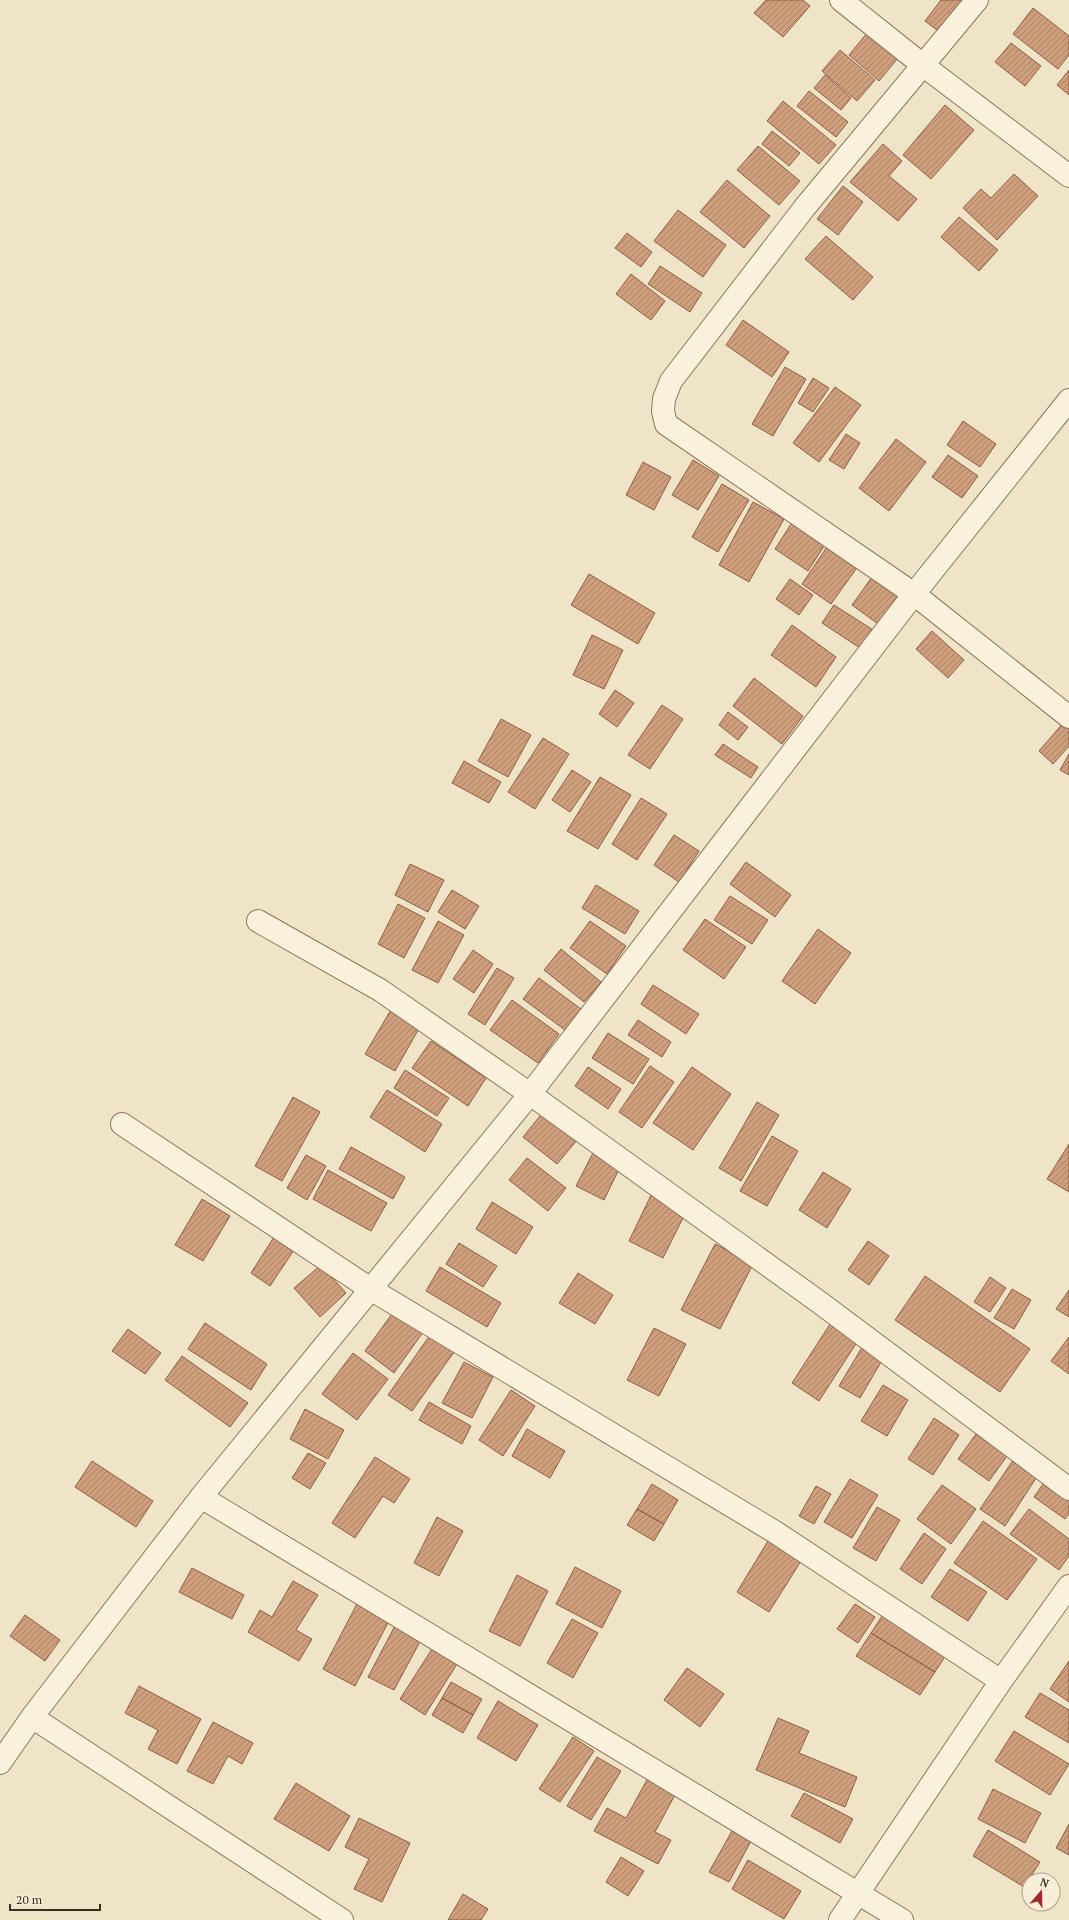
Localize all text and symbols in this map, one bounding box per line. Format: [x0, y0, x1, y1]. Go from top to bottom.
north arrow [1021, 1872, 1061, 1912]
text: N [1038, 1875, 1051, 1891]
scale bar [10, 1886, 100, 1912]
text: 20 m [16, 1892, 43, 1907]

